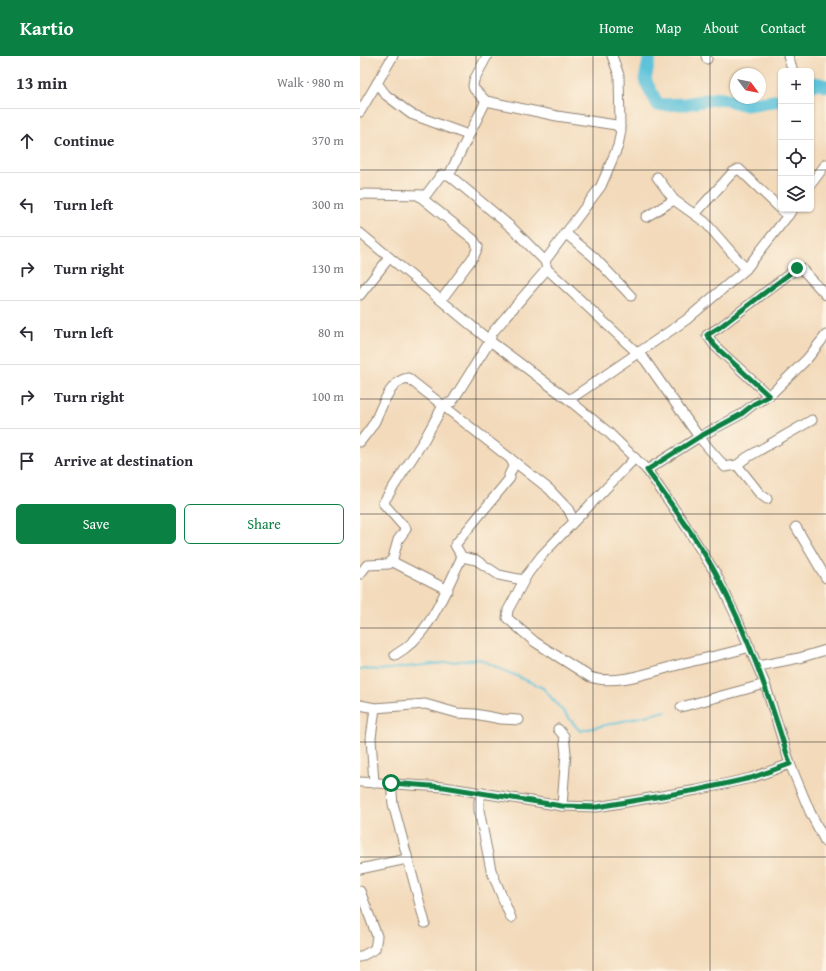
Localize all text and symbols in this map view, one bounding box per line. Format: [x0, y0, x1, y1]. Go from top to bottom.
text: Kartio [20, 14, 74, 42]
text: Home [599, 18, 634, 38]
text: Map [656, 18, 681, 38]
text: About [703, 18, 739, 38]
text: Contact [761, 18, 806, 38]
north arrow [730, 68, 766, 104]
map controls [778, 68, 814, 212]
button: + [778, 68, 814, 104]
text: 13 min [16, 70, 67, 95]
text: Walk · 980 m [277, 73, 344, 92]
button: − [778, 104, 814, 140]
icon: ahead [16, 130, 38, 152]
text: Continue [54, 130, 115, 151]
text: 370 m [312, 131, 344, 150]
button: locate [778, 140, 814, 176]
button: layers [778, 176, 814, 212]
icon: left [16, 194, 38, 216]
text: Turn left [54, 194, 113, 215]
text: 300 m [312, 195, 344, 214]
icon: right [16, 258, 38, 280]
text: Turn right [54, 258, 125, 279]
text: 130 m [312, 259, 344, 278]
route end [788, 259, 806, 277]
icon: left [16, 322, 38, 344]
text: Turn left [54, 322, 113, 343]
text: 80 m [318, 323, 344, 342]
icon: right [16, 386, 38, 408]
text: Turn right [54, 386, 125, 407]
text: 100 m [312, 387, 344, 406]
icon: arrive [16, 450, 38, 472]
text: Arrive at destination [54, 450, 193, 471]
button: Save [16, 504, 176, 544]
button: Share [184, 504, 344, 544]
route start [382, 774, 400, 792]

